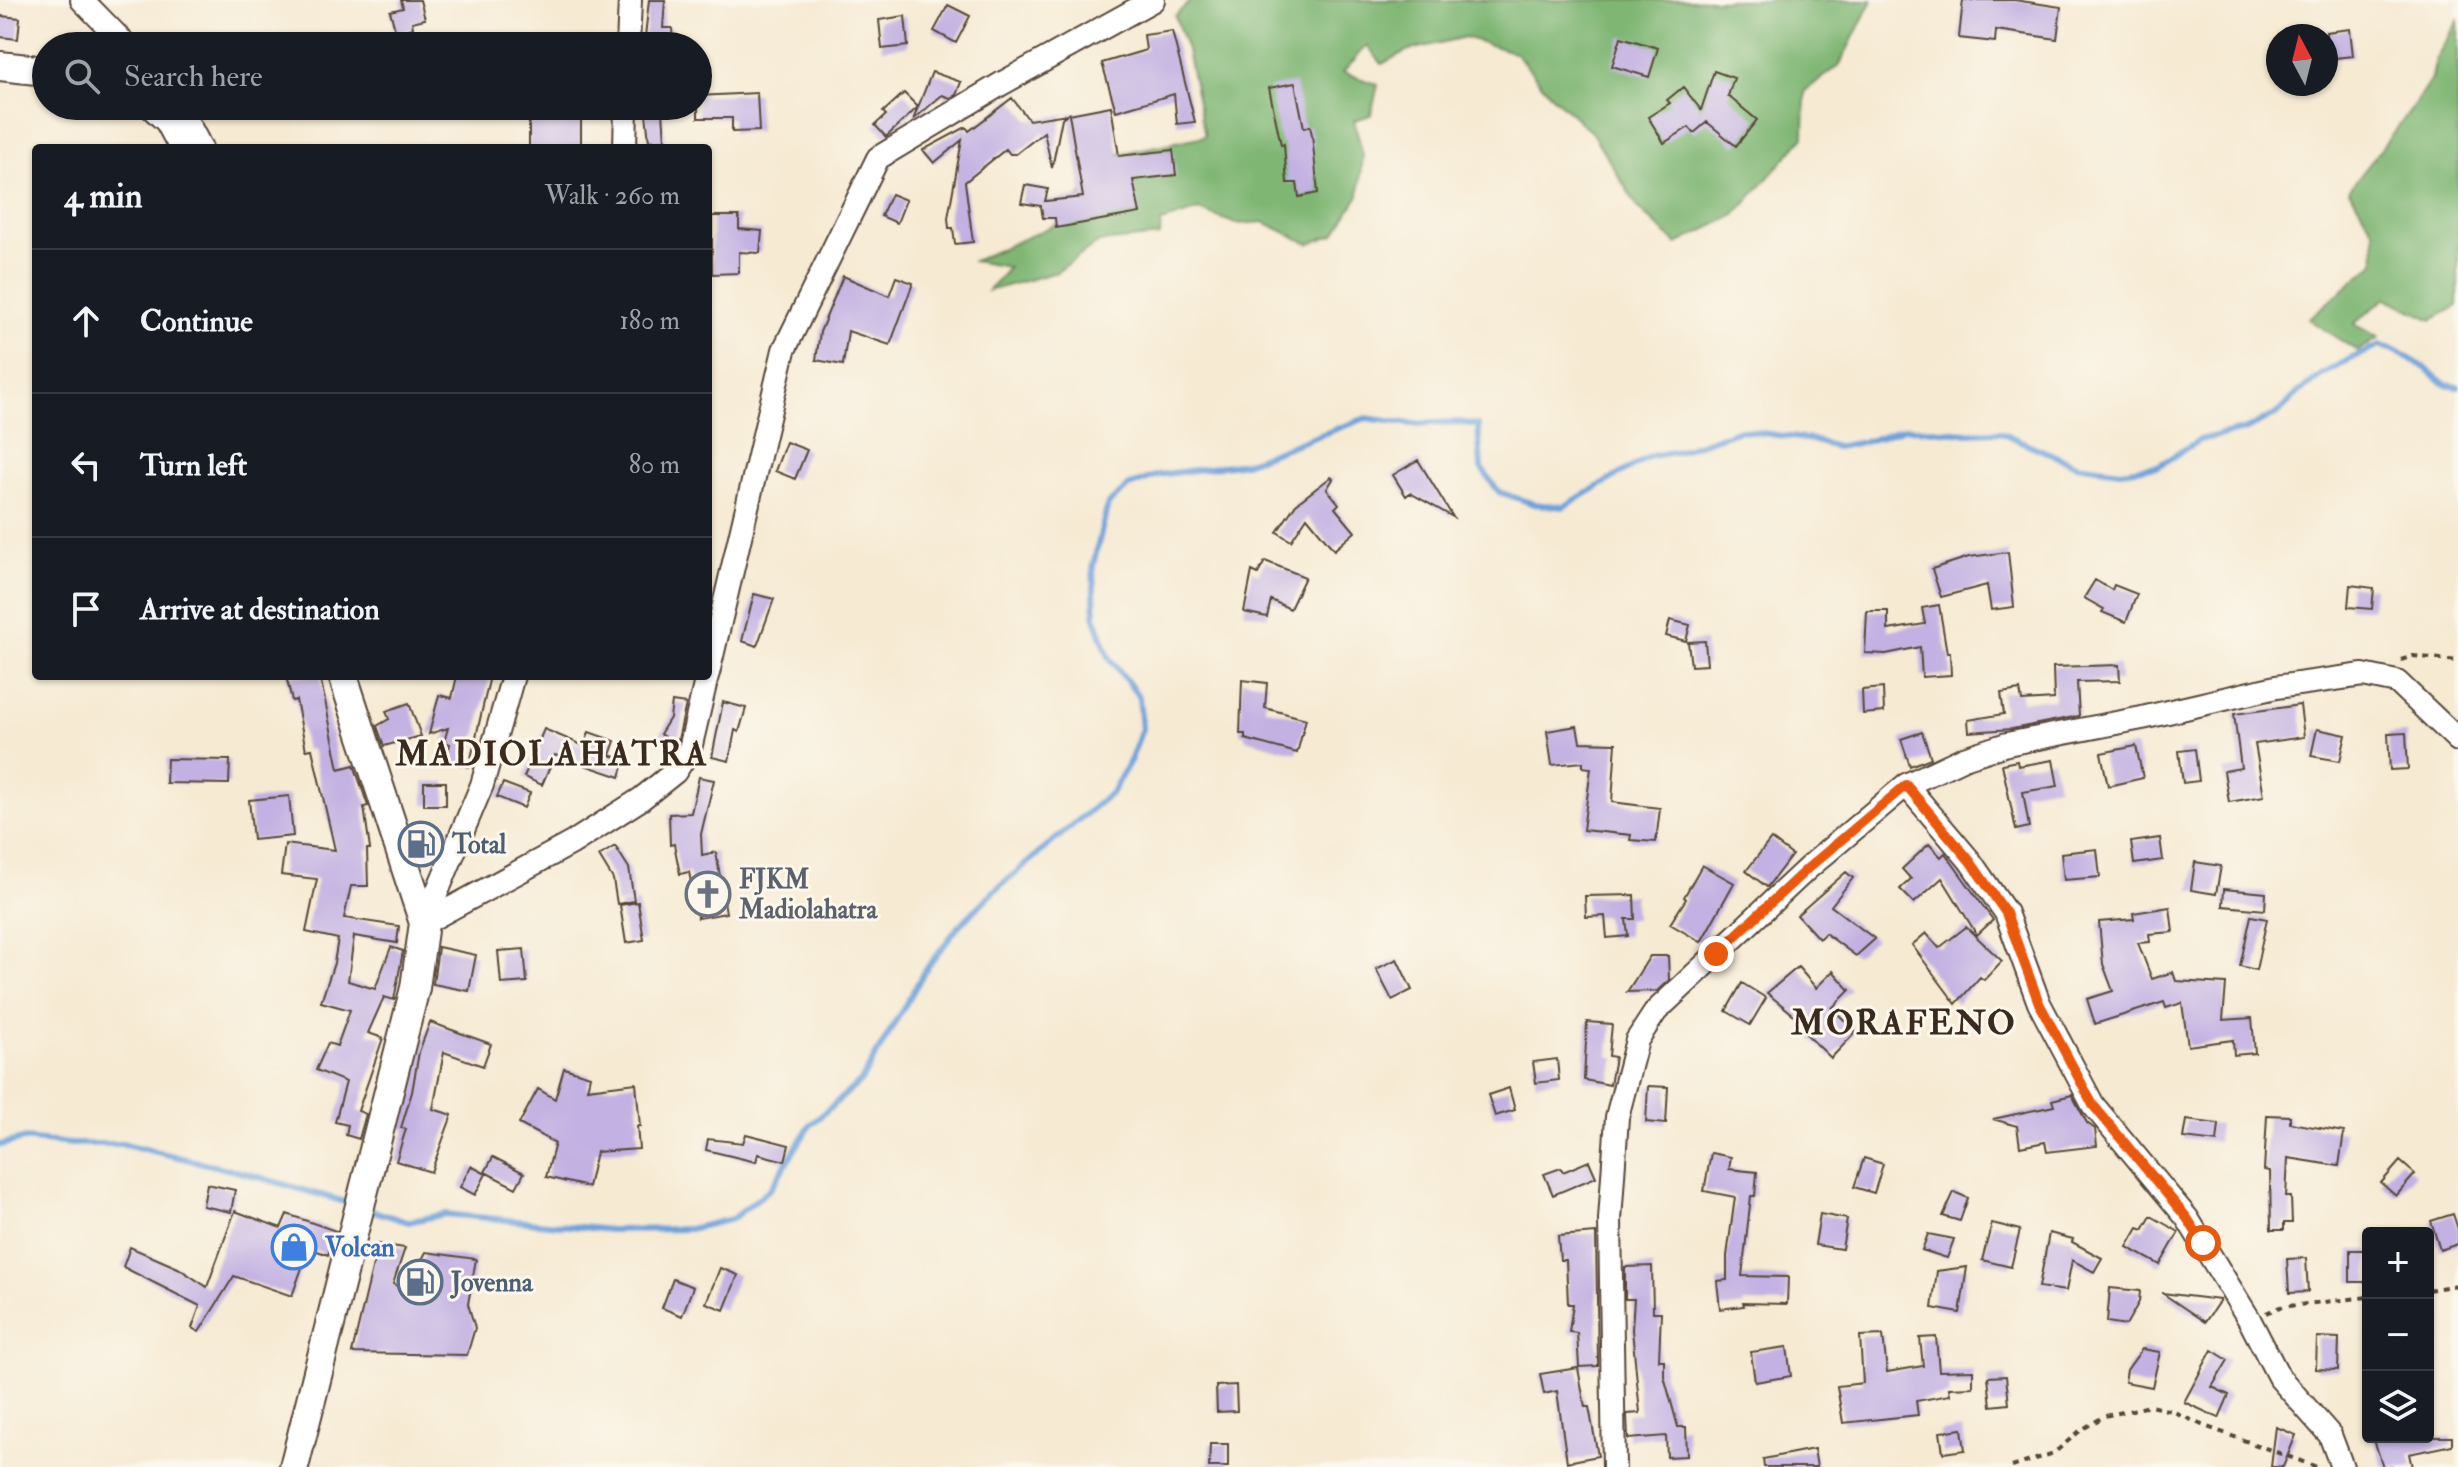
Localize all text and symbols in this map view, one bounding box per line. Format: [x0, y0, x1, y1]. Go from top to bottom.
north arrow [2266, 24, 2338, 96]
search box [32, 32, 712, 120]
icon: search [60, 54, 104, 98]
text: Search here [124, 58, 263, 95]
text: 4 min [64, 175, 142, 218]
text: Walk · 260 m [545, 180, 680, 212]
icon: ahead [64, 299, 108, 343]
text: Continue [140, 303, 253, 340]
text: 180 m [620, 305, 680, 337]
icon: left [64, 443, 108, 487]
text: Turn left [140, 447, 247, 484]
text: 80 m [629, 449, 680, 481]
icon: arrive [64, 587, 108, 631]
text: Arrive at destination [140, 591, 380, 628]
district label: MADIOLAHATRA [394, 733, 709, 776]
fuel station icon: Total [397, 820, 445, 868]
place label: Total [451, 829, 507, 861]
place label: FJKM Madiolahatra [738, 864, 878, 926]
church icon: FJKM Madiolahatra [684, 870, 732, 918]
route end [1698, 936, 1734, 972]
district label: MORAFENO [1790, 1002, 2017, 1045]
shop icon: Volcan [270, 1223, 318, 1271]
route start [2185, 1225, 2221, 1261]
map controls [2362, 1227, 2434, 1443]
button: + [2362, 1227, 2434, 1299]
place label: Volcan [324, 1232, 395, 1264]
fuel station icon: Jovenna [396, 1258, 444, 1306]
place label: Jovenna [449, 1267, 534, 1299]
button: − [2362, 1299, 2434, 1371]
button: layers [2362, 1371, 2434, 1443]

